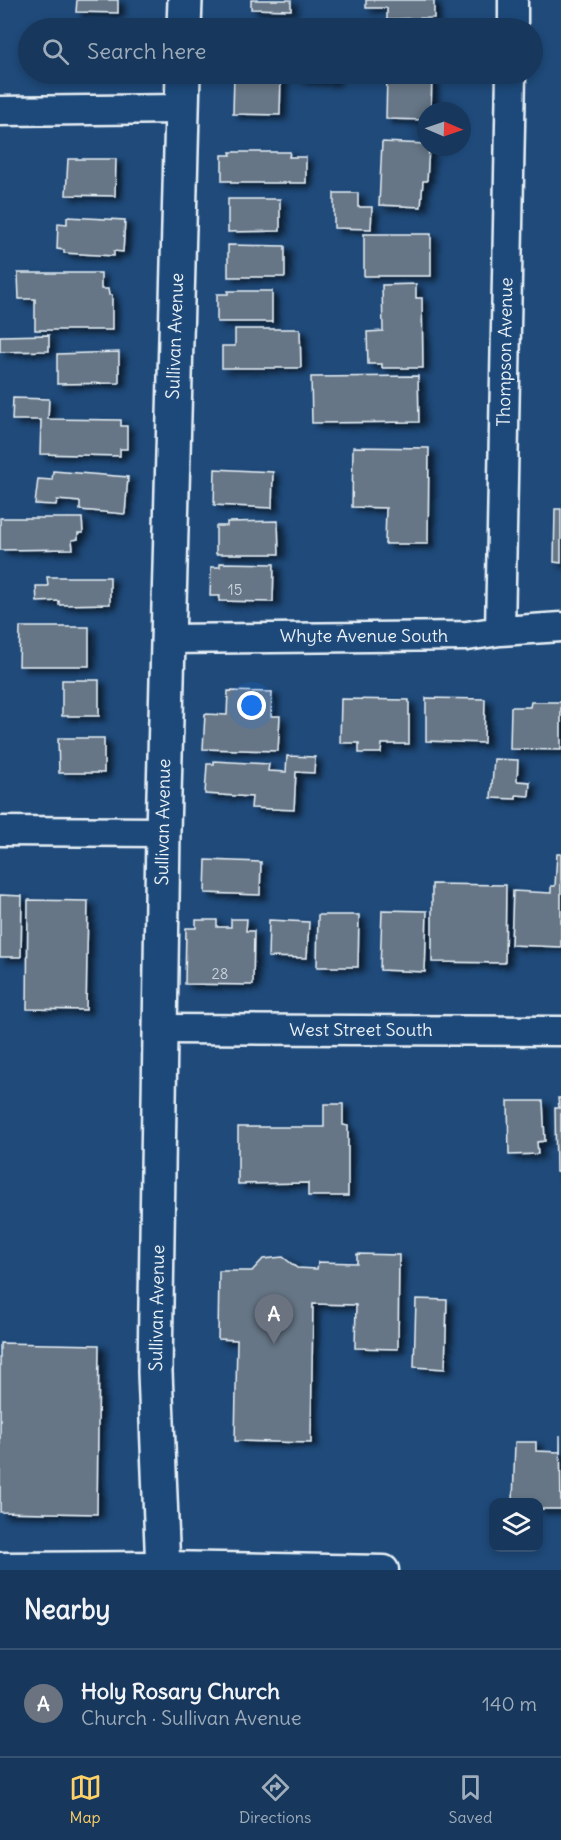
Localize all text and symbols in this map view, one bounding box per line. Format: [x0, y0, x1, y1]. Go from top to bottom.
search box [18, 18, 543, 84]
icon: search [39, 35, 72, 68]
text: Search here [87, 37, 206, 65]
north arrow [417, 102, 471, 156]
street label: Sullivan Avenue [161, 272, 188, 400]
street label: Thompson Avenue [492, 277, 517, 427]
house number: 15 [228, 580, 242, 599]
street label: Whyte Avenue South [280, 624, 448, 647]
your location [237, 691, 266, 720]
street label: Sullivan Avenue [150, 759, 175, 885]
house number: 28 [212, 964, 228, 983]
street label: West Street South [289, 1018, 433, 1041]
street label: Sullivan Avenue [144, 1245, 169, 1371]
pin: A [254, 1294, 294, 1344]
map controls [489, 1498, 543, 1552]
button: layers [489, 1498, 543, 1552]
text: Nearby [24, 1593, 110, 1626]
text: Holy Rosary Church [81, 1677, 280, 1705]
text: A [37, 1691, 50, 1716]
text: 140 m [482, 1691, 537, 1716]
text: Church · Sullivan Avenue [81, 1705, 302, 1730]
tab: Map [69, 1771, 102, 1827]
tab: Directions [239, 1771, 311, 1827]
tab: Saved [449, 1771, 492, 1827]

